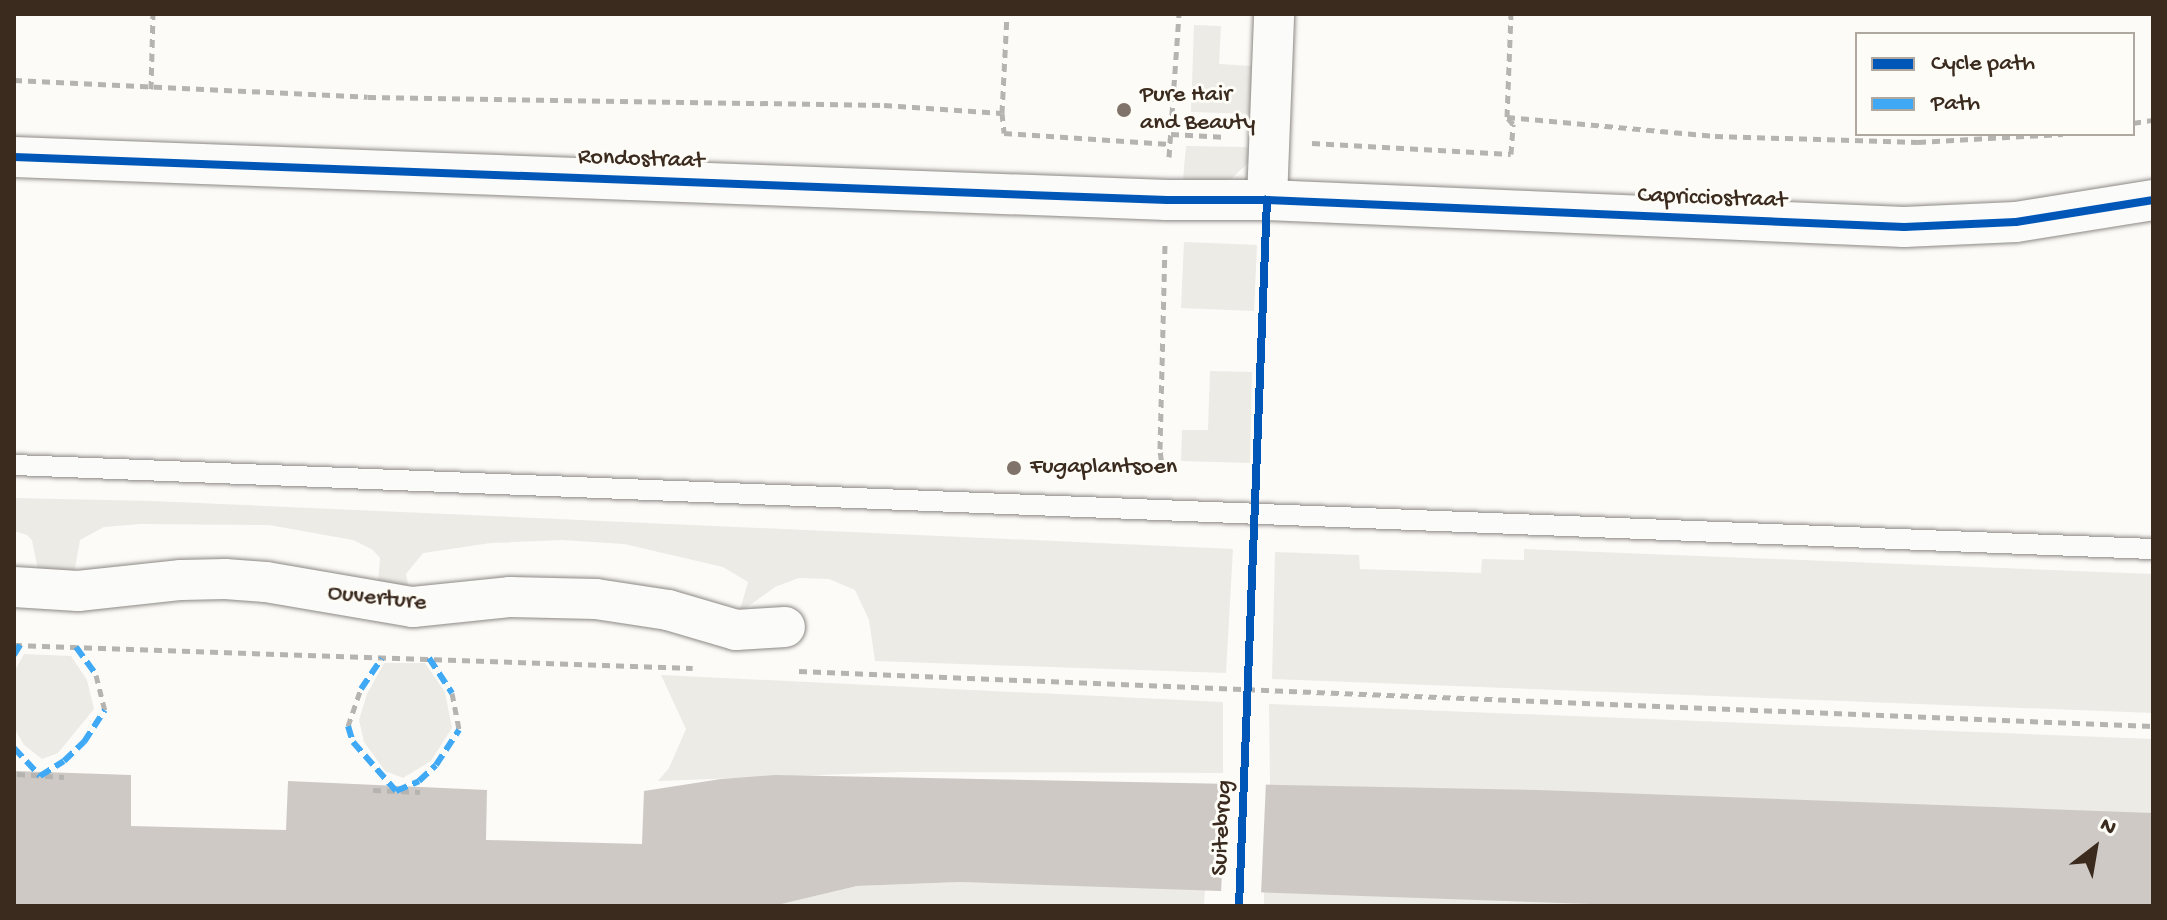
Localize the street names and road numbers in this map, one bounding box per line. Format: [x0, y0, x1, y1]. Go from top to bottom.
street label: Rondostraat [577, 143, 705, 177]
street label: Capricciostraat [1637, 182, 1787, 216]
street label: Ouverture [326, 579, 428, 619]
street label: Suitebrug [1206, 779, 1240, 877]

